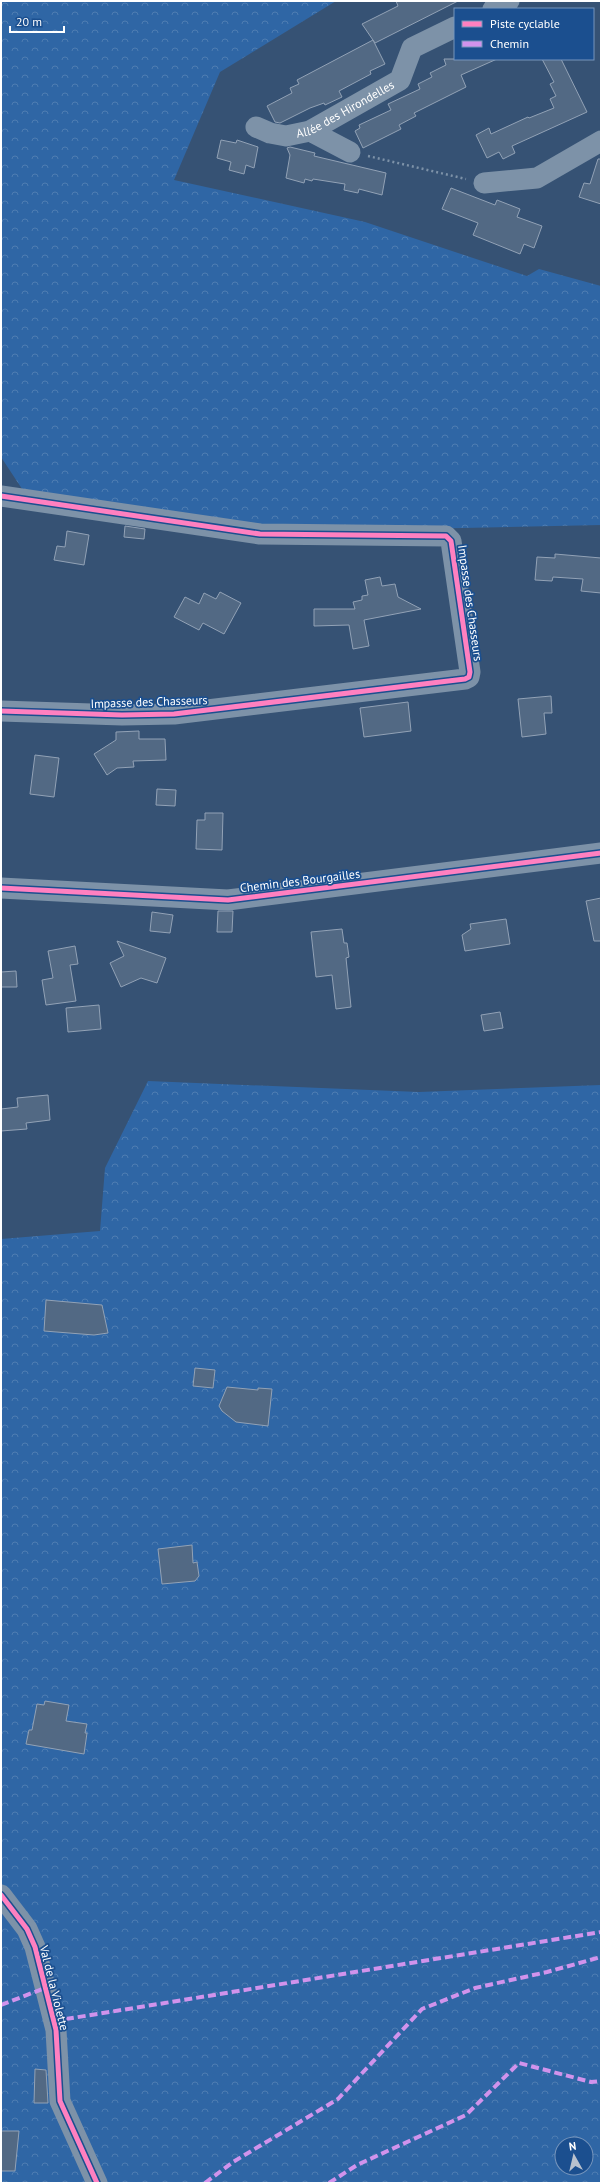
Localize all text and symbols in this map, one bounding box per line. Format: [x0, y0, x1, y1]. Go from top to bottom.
scale bar [10, 8, 64, 34]
legend [454, 8, 594, 60]
text: 20 m [16, 14, 42, 29]
text: Piste cyclable [490, 16, 560, 31]
text: Chemin [490, 36, 529, 51]
street label: Allée des Hirondelles [295, 77, 397, 141]
street label: Impasse des Chasseurs [455, 544, 486, 662]
street label: Impasse des Chasseurs [90, 692, 208, 711]
street label: Chemin des Bourgailles [239, 866, 361, 895]
street label: Val de la Violette [36, 1943, 72, 2032]
north arrow [554, 2136, 594, 2176]
text: N [568, 2139, 577, 2154]

